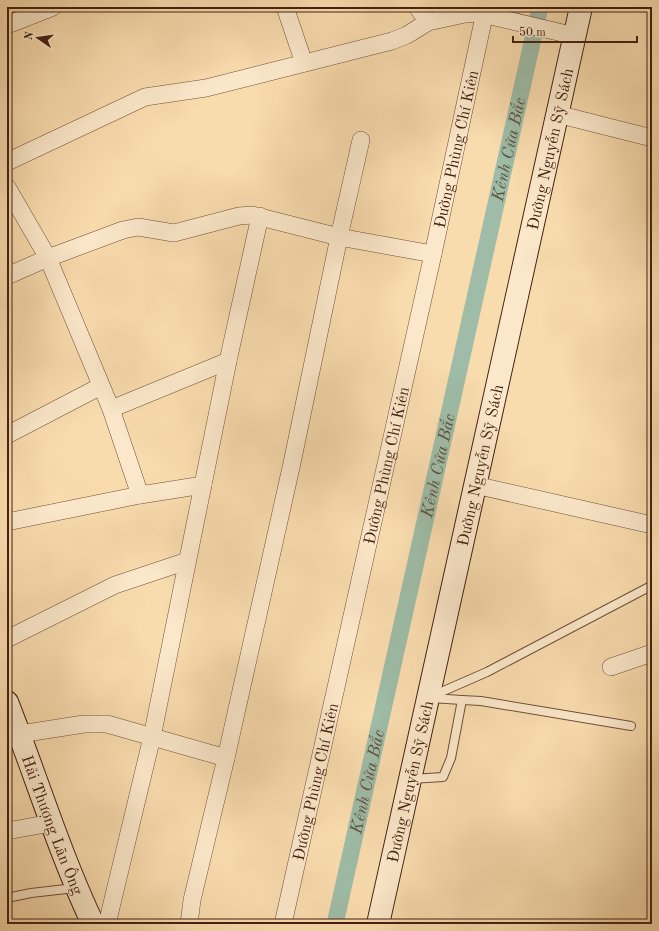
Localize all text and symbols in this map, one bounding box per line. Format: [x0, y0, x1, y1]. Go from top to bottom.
north arrow [18, 18, 58, 58]
scale bar [513, 18, 637, 44]
text: 50 m [519, 26, 546, 39]
text: N [23, 30, 36, 41]
street label: Đường Nguyễn Sỹ Sách [526, 67, 577, 232]
street label: Đường Phùng Chí Kiên [433, 69, 482, 230]
water label: Kênh Cửa Bắc [490, 96, 530, 204]
street label: Đường Nguyễn Sỹ Sách [456, 383, 507, 548]
street label: Đường Phùng Chí Kiên [362, 385, 413, 546]
water label: Kênh Cửa Bắc [419, 412, 459, 520]
street label: Đường Nguyễn Sỹ Sách [386, 699, 437, 864]
street label: Đường Phùng Chí Kiên [291, 701, 342, 862]
water label: Kênh Cửa Bắc [348, 728, 388, 836]
street label: Hải Thượng Lãn Ông [18, 753, 85, 898]

